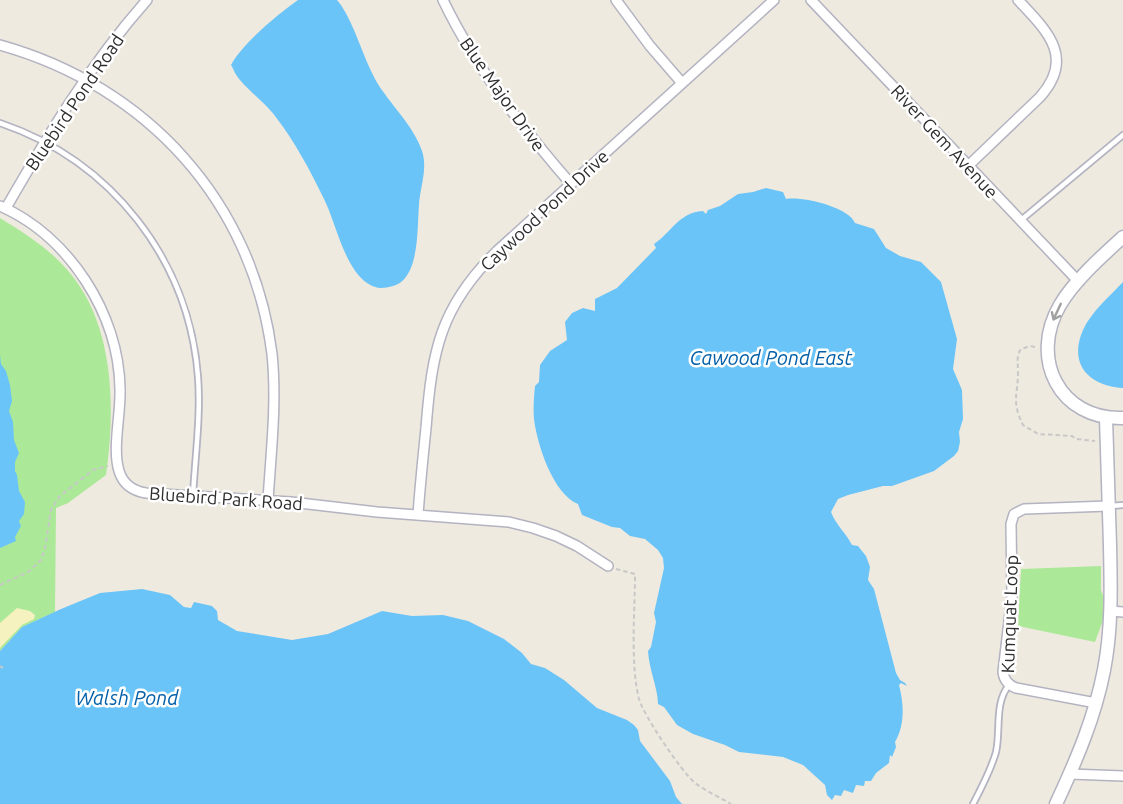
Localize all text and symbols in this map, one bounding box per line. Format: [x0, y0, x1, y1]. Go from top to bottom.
street label: Bluebird Pond Road [21, 30, 127, 174]
street label: Blue Major Drive [456, 33, 550, 155]
street label: River Gem Avenue [887, 80, 1003, 202]
street label: Caywood Pond Drive [476, 146, 612, 274]
one-way arrow [1051, 303, 1062, 321]
water label: Cawood Pond East [690, 346, 853, 369]
street label: Bluebird Park Road [148, 483, 304, 513]
street label: Kumquat Loop [997, 554, 1021, 674]
water label: Walsh Pond [76, 686, 179, 709]

